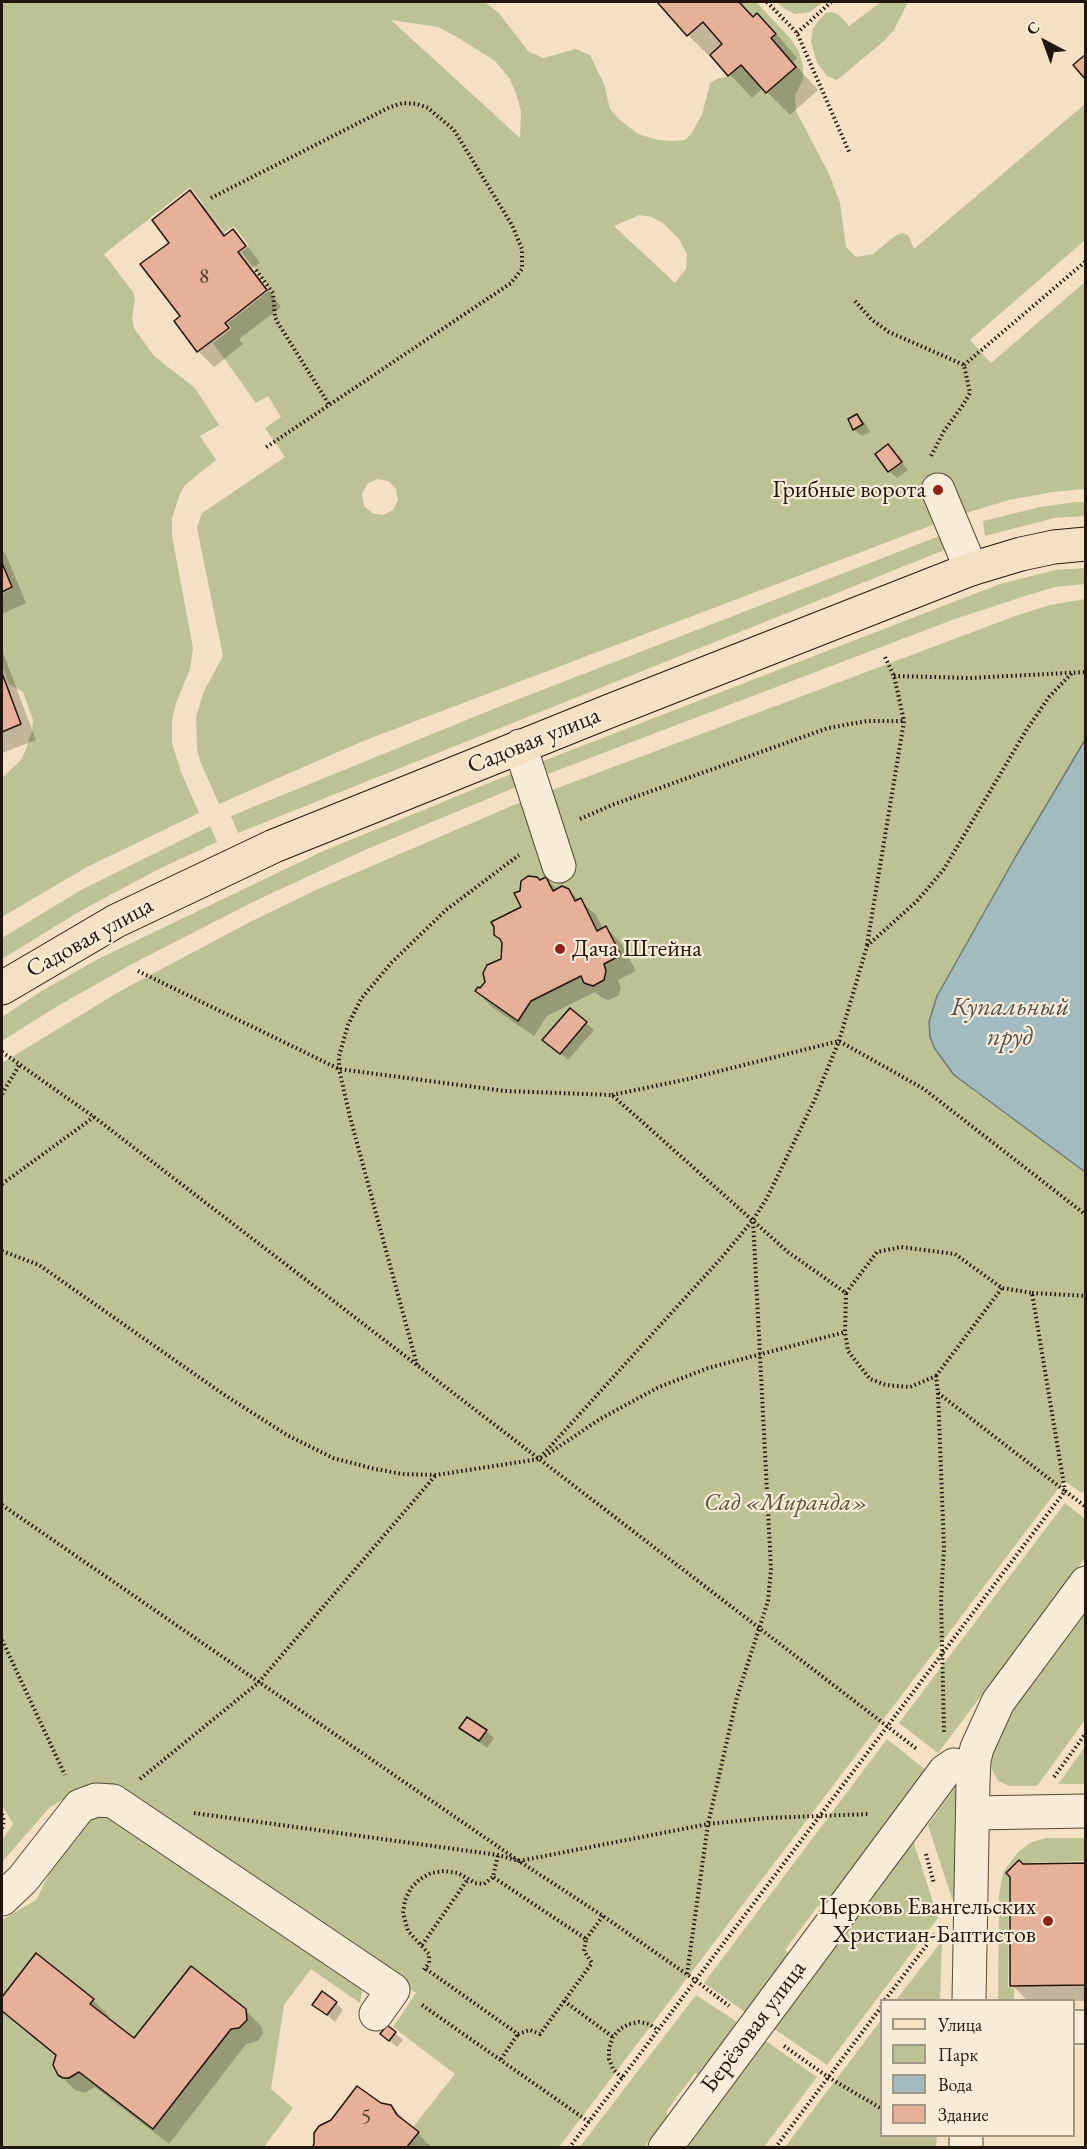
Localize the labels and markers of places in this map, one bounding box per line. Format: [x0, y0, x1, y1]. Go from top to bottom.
place label: Грибные ворота [772, 476, 926, 504]
marker: Грибные ворота [931, 483, 945, 497]
place label: Дача Штейна [572, 935, 702, 963]
marker: Дача Штейна [553, 942, 567, 956]
place label: Церковь Евангельских Христиан-Баптистов [819, 1893, 1036, 1949]
marker: Церковь Евангельских Христиан-Баптистов [1041, 1914, 1055, 1928]

